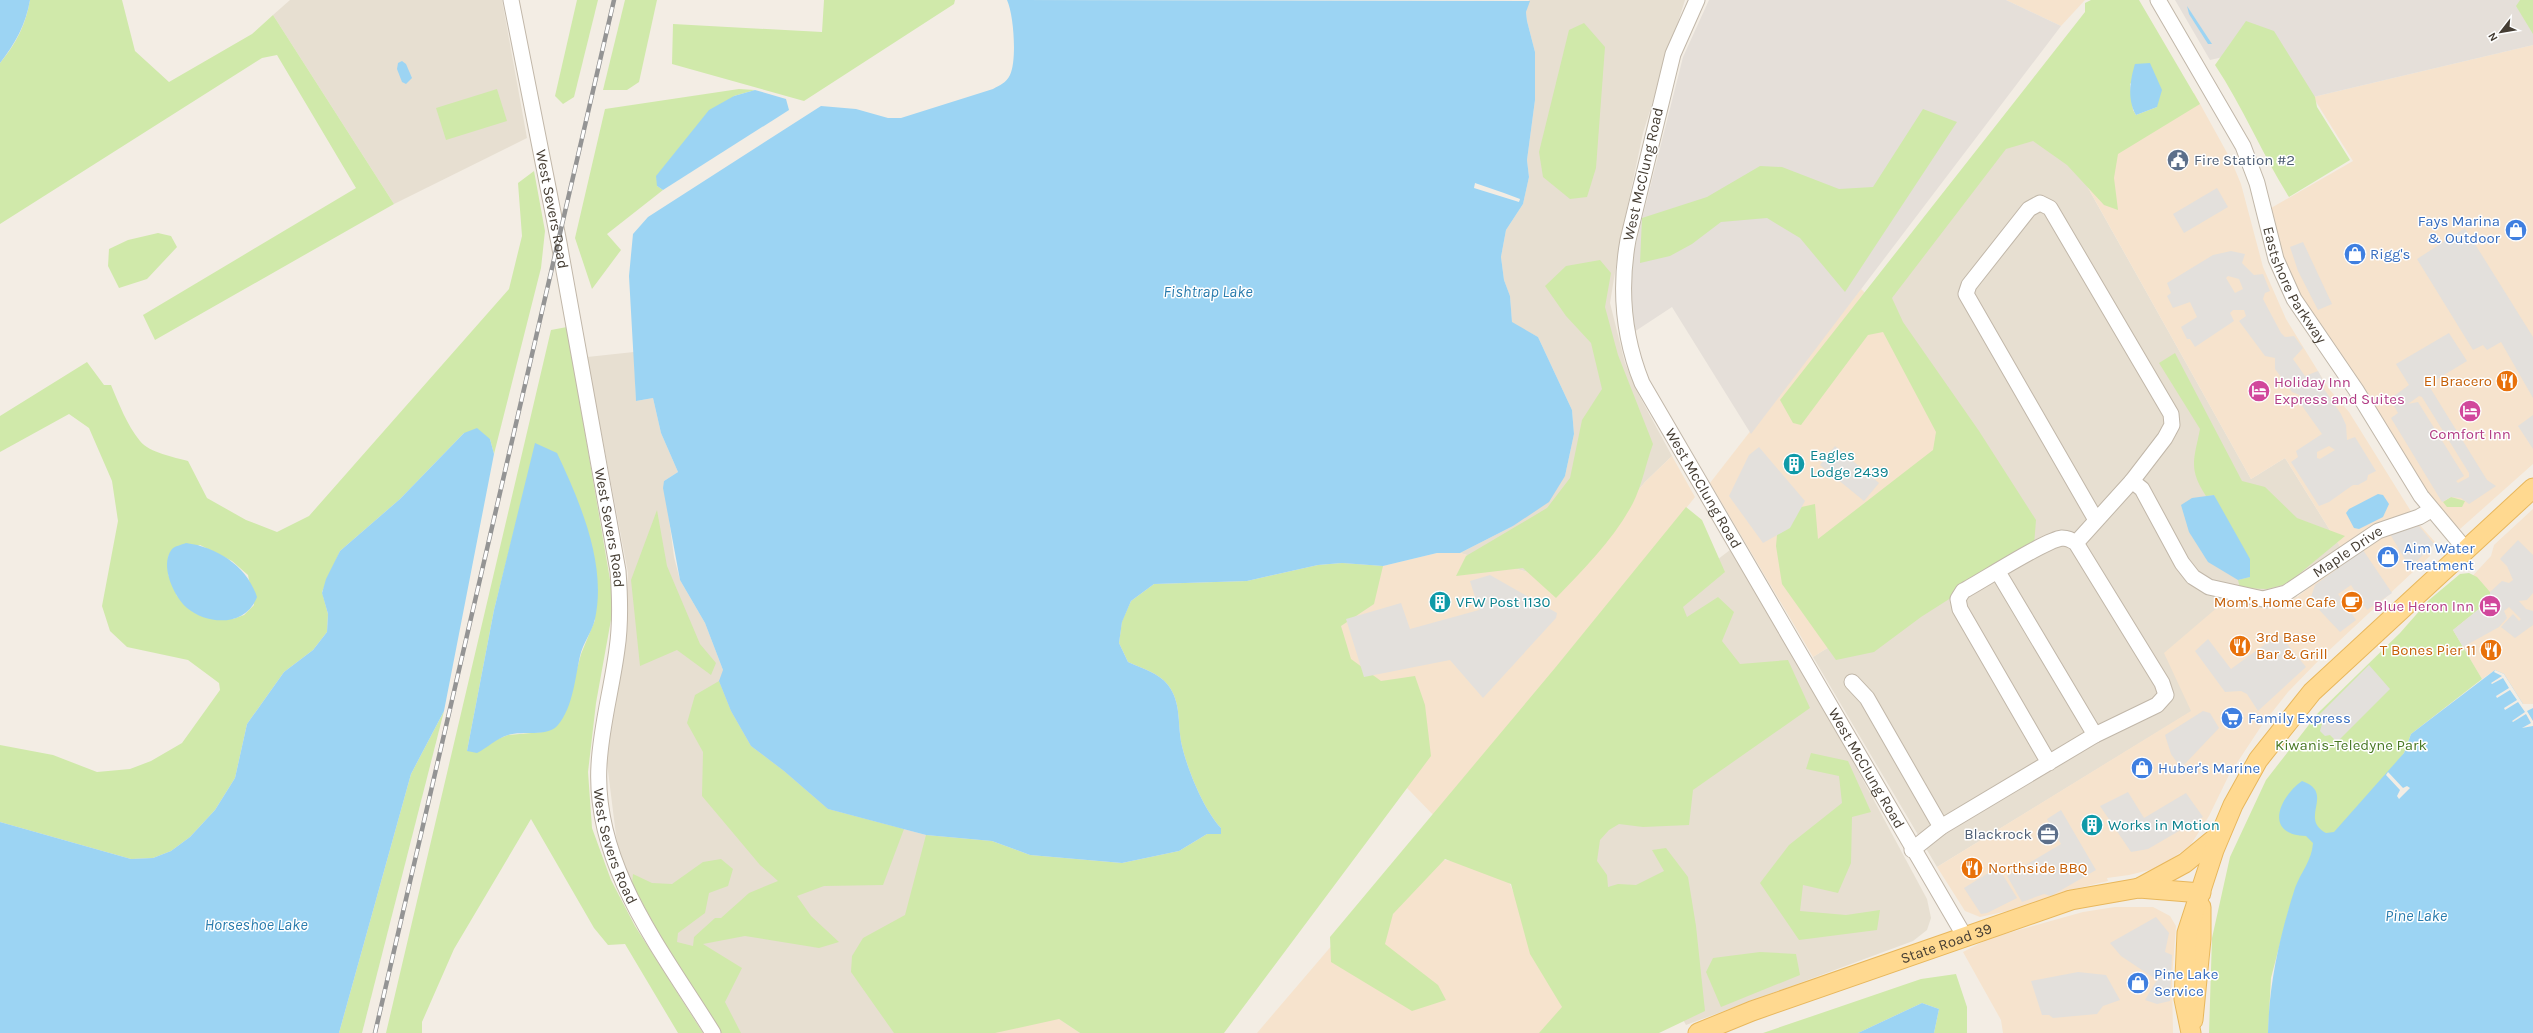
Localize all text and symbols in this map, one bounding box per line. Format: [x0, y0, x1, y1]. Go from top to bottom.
north arrow [2481, 12, 2521, 52]
text: N [2485, 30, 2500, 44]
street label: West McClung Road [1619, 106, 1667, 242]
public building icon: Fire Station #2 [2165, 147, 2191, 173]
street label: West Severs Road [532, 148, 572, 270]
place label: Fire Station #2 [2194, 151, 2295, 169]
place label: Fays Marina & Outdoor [2418, 212, 2501, 247]
shop icon: Fays Marina & Outdoor [2503, 217, 2529, 243]
street label: Eastshore Parkway [2259, 225, 2331, 347]
shop icon: Rigg's [2342, 241, 2368, 267]
place label: Rigg's [2370, 245, 2411, 263]
water label: Fishtrap Lake [1163, 282, 1253, 301]
restaurant icon: El Bracero [2494, 368, 2520, 394]
place label: El Bracero [2424, 372, 2492, 390]
place label: Holiday Inn Express and Suites [2274, 373, 2405, 408]
hotel icon: Holiday Inn Express and Suites [2246, 378, 2272, 404]
hotel icon: Comfort Inn [2457, 398, 2483, 424]
street label: West McClung Road [1661, 425, 1745, 552]
place label: Comfort Inn [2429, 425, 2511, 443]
place label: Eagles Lodge 2439 [1810, 446, 1888, 481]
building icon: Eagles Lodge 2439 [1781, 451, 1807, 477]
street label: West Severs Road [591, 466, 628, 588]
street label: Maple Drive [2309, 522, 2386, 581]
place label: Aim Water Treatment [2404, 539, 2475, 574]
shop icon: Aim Water Treatment [2375, 544, 2401, 570]
building icon: VFW Post 1130 [1427, 589, 1453, 615]
cafe icon: Mom's Home Cafe [2339, 589, 2365, 615]
place label: VFW Post 1130 [1456, 593, 1551, 611]
place label: Mom's Home Cafe [2214, 593, 2336, 611]
hotel icon: Blue Heron Inn [2477, 593, 2503, 619]
place label: Blue Heron Inn [2374, 597, 2474, 615]
place label: 3rd Base Bar & Grill [2256, 628, 2328, 663]
restaurant icon: 3rd Base Bar & Grill [2227, 633, 2253, 659]
restaurant icon: T Bones Pier 11 [2478, 637, 2504, 663]
place label: T Bones Pier 11 [2380, 641, 2476, 659]
street label: West McClung Road [1824, 705, 1909, 832]
supermarket icon: Family Express [2219, 705, 2245, 731]
place label: Family Express [2248, 709, 2351, 727]
park label: Kiwanis-Teledyne Park [2275, 736, 2427, 754]
shop icon: Huber's Marine [2129, 755, 2155, 781]
place label: Huber's Marine [2158, 759, 2260, 777]
street label: West Severs Road [590, 787, 641, 907]
building icon: Works in Motion [2079, 812, 2105, 838]
place label: Works in Motion [2108, 816, 2220, 834]
office icon: Blackrock [2035, 821, 2061, 847]
place label: Blackrock [1964, 825, 2032, 843]
restaurant icon: Northside BBQ [1959, 855, 1985, 881]
place label: Northside BBQ [1988, 859, 2088, 877]
water label: Pine Lake [2385, 906, 2448, 925]
water label: Horseshoe Lake [204, 915, 308, 934]
street label: State Road 39 [1898, 919, 1994, 968]
place label: Pine Lake Service [2154, 965, 2219, 1000]
shop icon: Pine Lake Service [2125, 970, 2151, 996]

